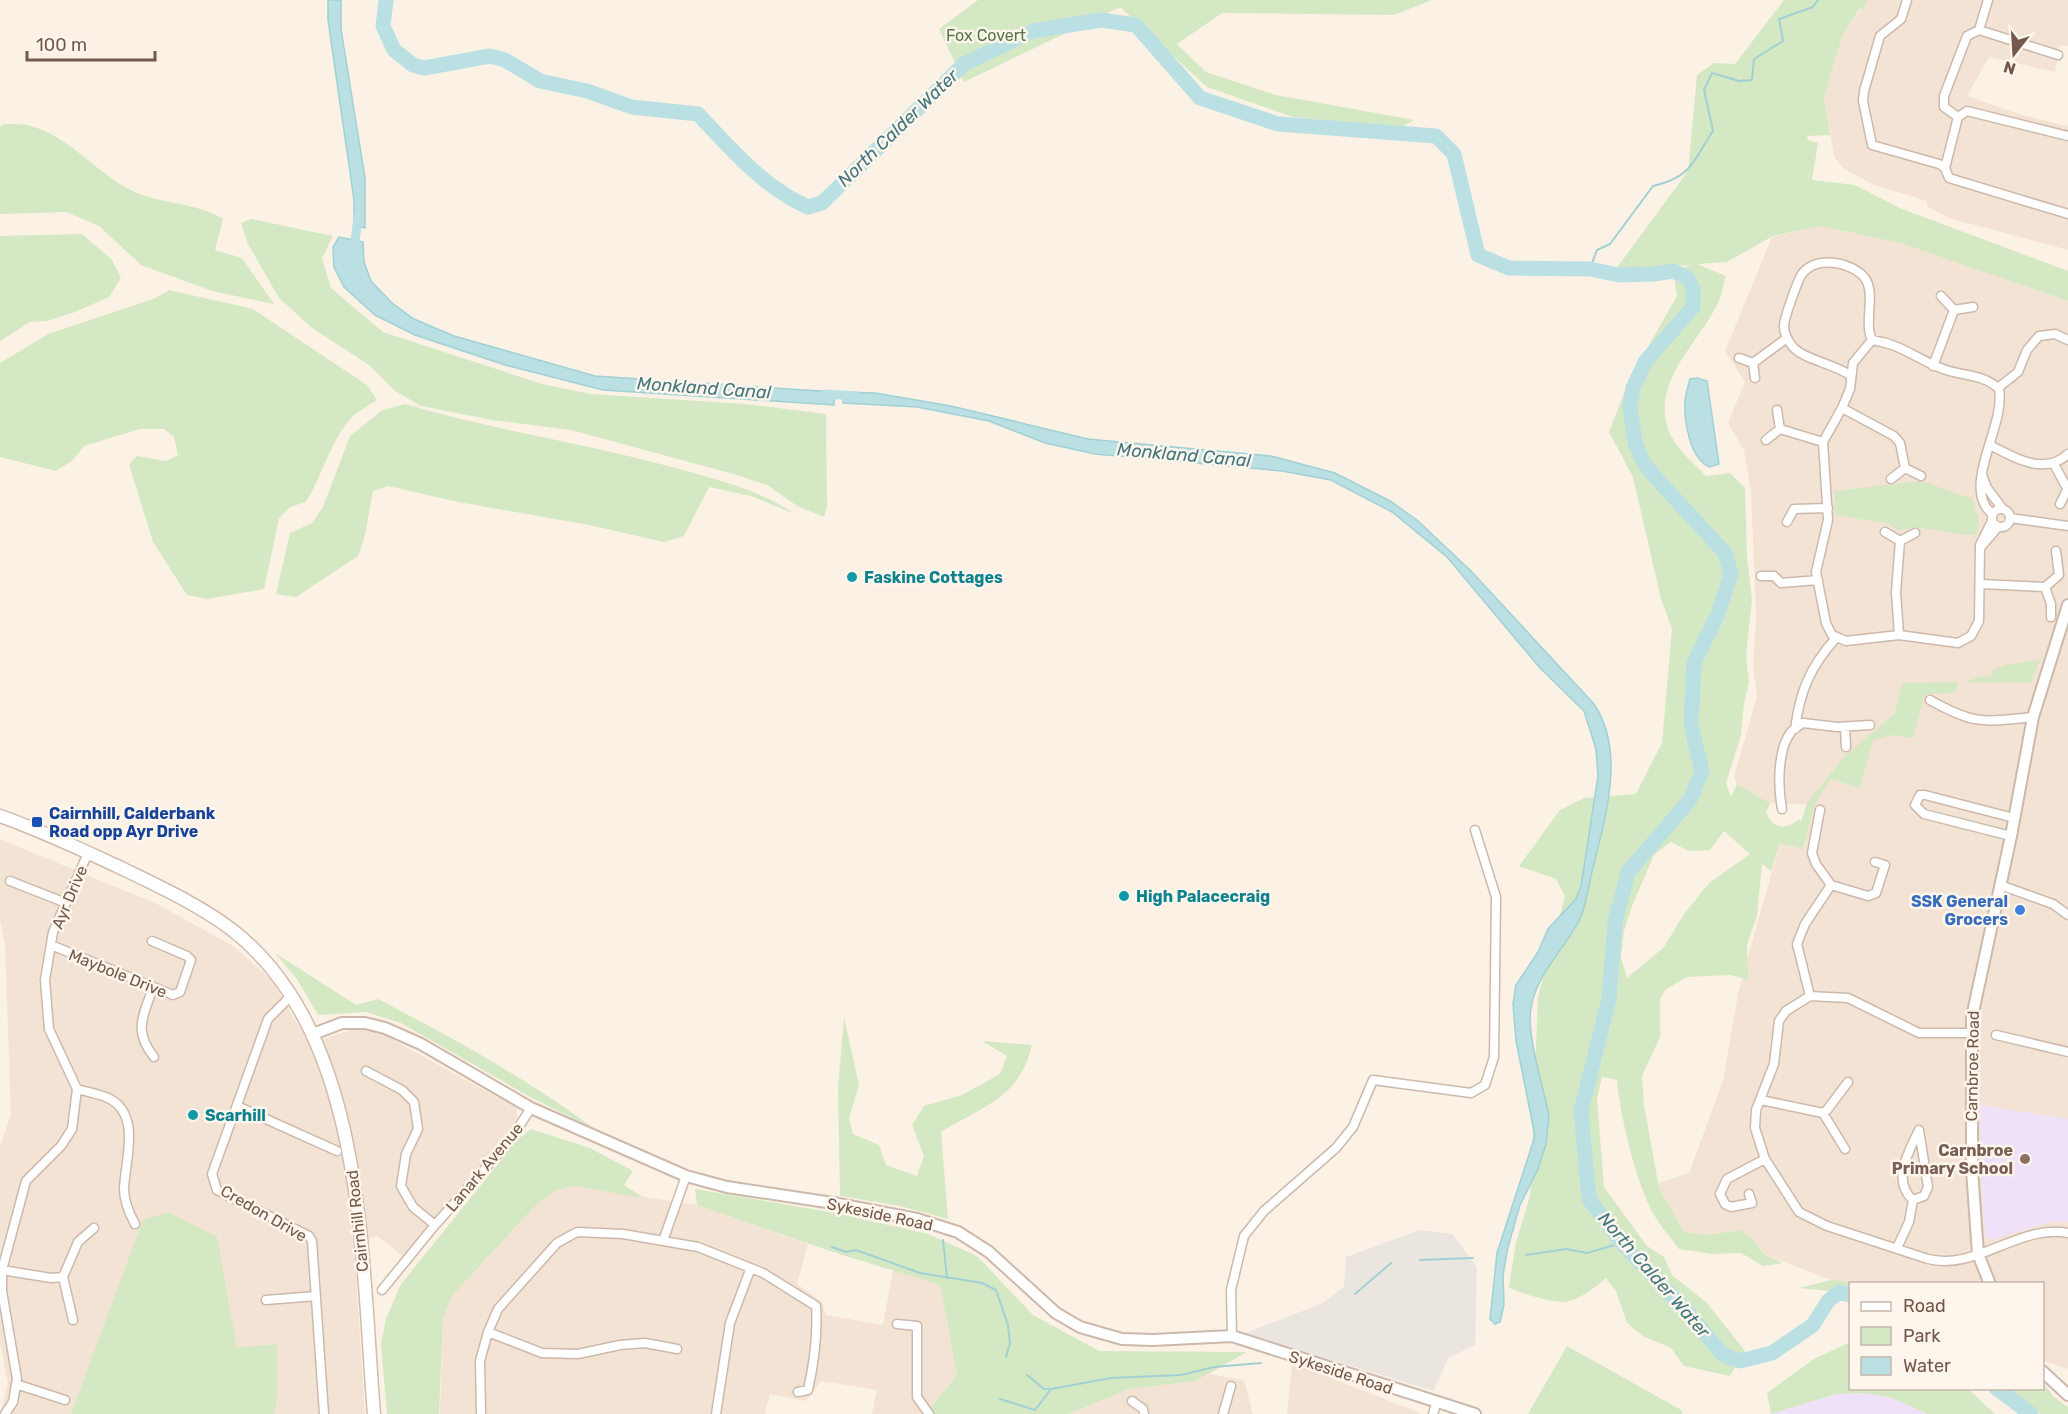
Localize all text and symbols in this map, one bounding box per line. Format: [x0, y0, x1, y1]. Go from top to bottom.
scale bar [27, 24, 154, 62]
north arrow [1984, 24, 2044, 84]
park label: Fox Covert [946, 26, 1026, 45]
text: 100 m [36, 34, 87, 56]
text: N [2001, 57, 2018, 79]
water label: North Calder Water [833, 64, 964, 191]
water label: Monkland Canal [636, 372, 772, 404]
water label: Monkland Canal [1116, 438, 1252, 472]
place label: Faskine Cottages [864, 568, 1003, 587]
marker: Faskine Cottages [845, 570, 859, 584]
place label: Cairnhill, Calderbank Road opp Ayr Drive [49, 804, 216, 841]
marker: Cairnhill, Calderbank Road opp Ayr Drive [30, 815, 44, 829]
street label: Ayr Drive [48, 863, 91, 932]
place label: High Palacecraig [1136, 887, 1270, 906]
marker: High Palacecraig [1117, 889, 1131, 903]
place label: SSK General Grocers [1911, 892, 2008, 929]
marker: SSK General Grocers [2013, 903, 2027, 917]
street label: Maybole Drive [66, 945, 170, 1002]
street label: Carnbroe Road [1962, 1010, 1983, 1122]
place label: Scarhill [205, 1106, 266, 1125]
marker: Scarhill [186, 1108, 200, 1122]
street label: Lanark Avenue [442, 1119, 527, 1216]
place label: Carnbroe Primary School [1892, 1141, 2013, 1178]
marker: Carnbroe Primary School [2018, 1152, 2032, 1166]
street label: Cairnhill Road [343, 1169, 372, 1273]
street label: Credon Drive [217, 1181, 310, 1246]
street label: Sykeside Road [825, 1194, 935, 1235]
water label: North Calder Water [1593, 1208, 1715, 1343]
legend [1849, 1282, 2044, 1390]
text: Road [1903, 1295, 1946, 1317]
text: Park [1903, 1325, 1941, 1347]
street label: Sykeside Road [1287, 1347, 1395, 1398]
text: Water [1903, 1355, 1951, 1377]

